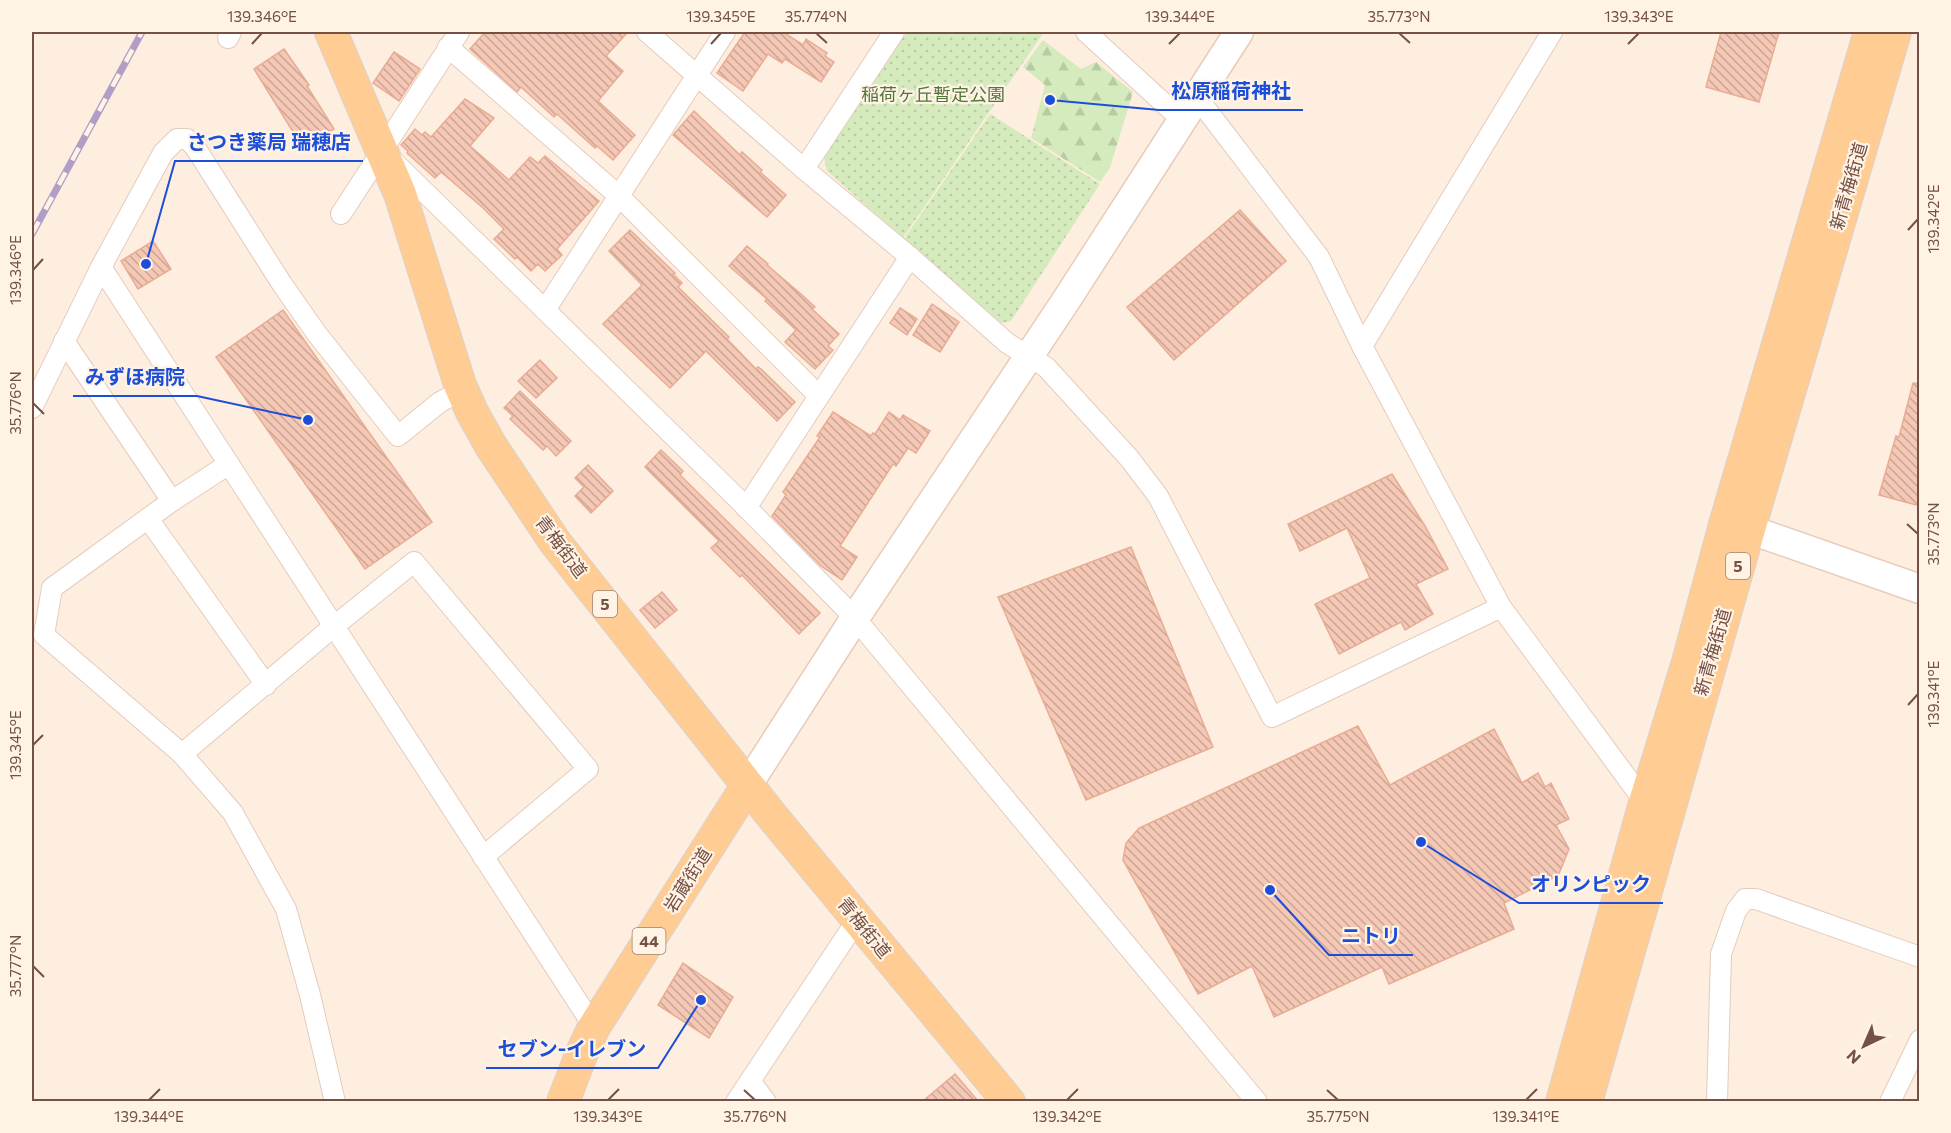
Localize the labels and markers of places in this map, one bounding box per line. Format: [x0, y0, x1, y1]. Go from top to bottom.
callout: 松原稲荷神社 [1159, 72, 1303, 110]
callout: さつき薬局 瑞穂店 [175, 123, 363, 161]
callout: みずほ病院 [73, 358, 197, 396]
callout: オリンピック [1519, 865, 1663, 903]
callout: ニトリ [1329, 917, 1413, 955]
callout: セブン-イレブン [486, 1030, 658, 1068]

